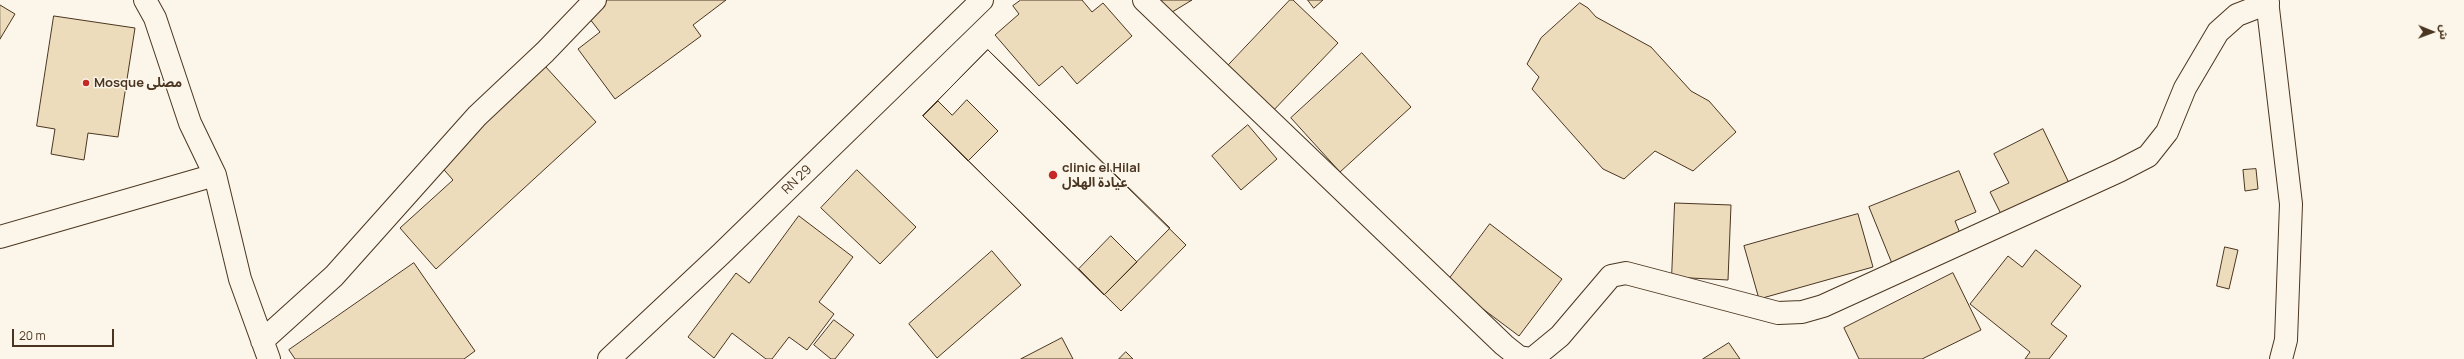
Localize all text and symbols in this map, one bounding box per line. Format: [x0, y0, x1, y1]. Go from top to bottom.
north arrow [2412, 12, 2452, 52]
text: ش [2437, 25, 2452, 40]
place label: Mosque مصلى [94, 75, 182, 91]
marker: Mosque مصلى [81, 78, 91, 88]
place label: clinic el Hilal عيادة الهلال [1062, 160, 1140, 191]
street label: RN 29 [779, 162, 815, 198]
marker: clinic el Hilal عيادة الهلال [1047, 169, 1059, 181]
scale bar [14, 321, 116, 347]
text: 20 m [19, 327, 46, 344]

